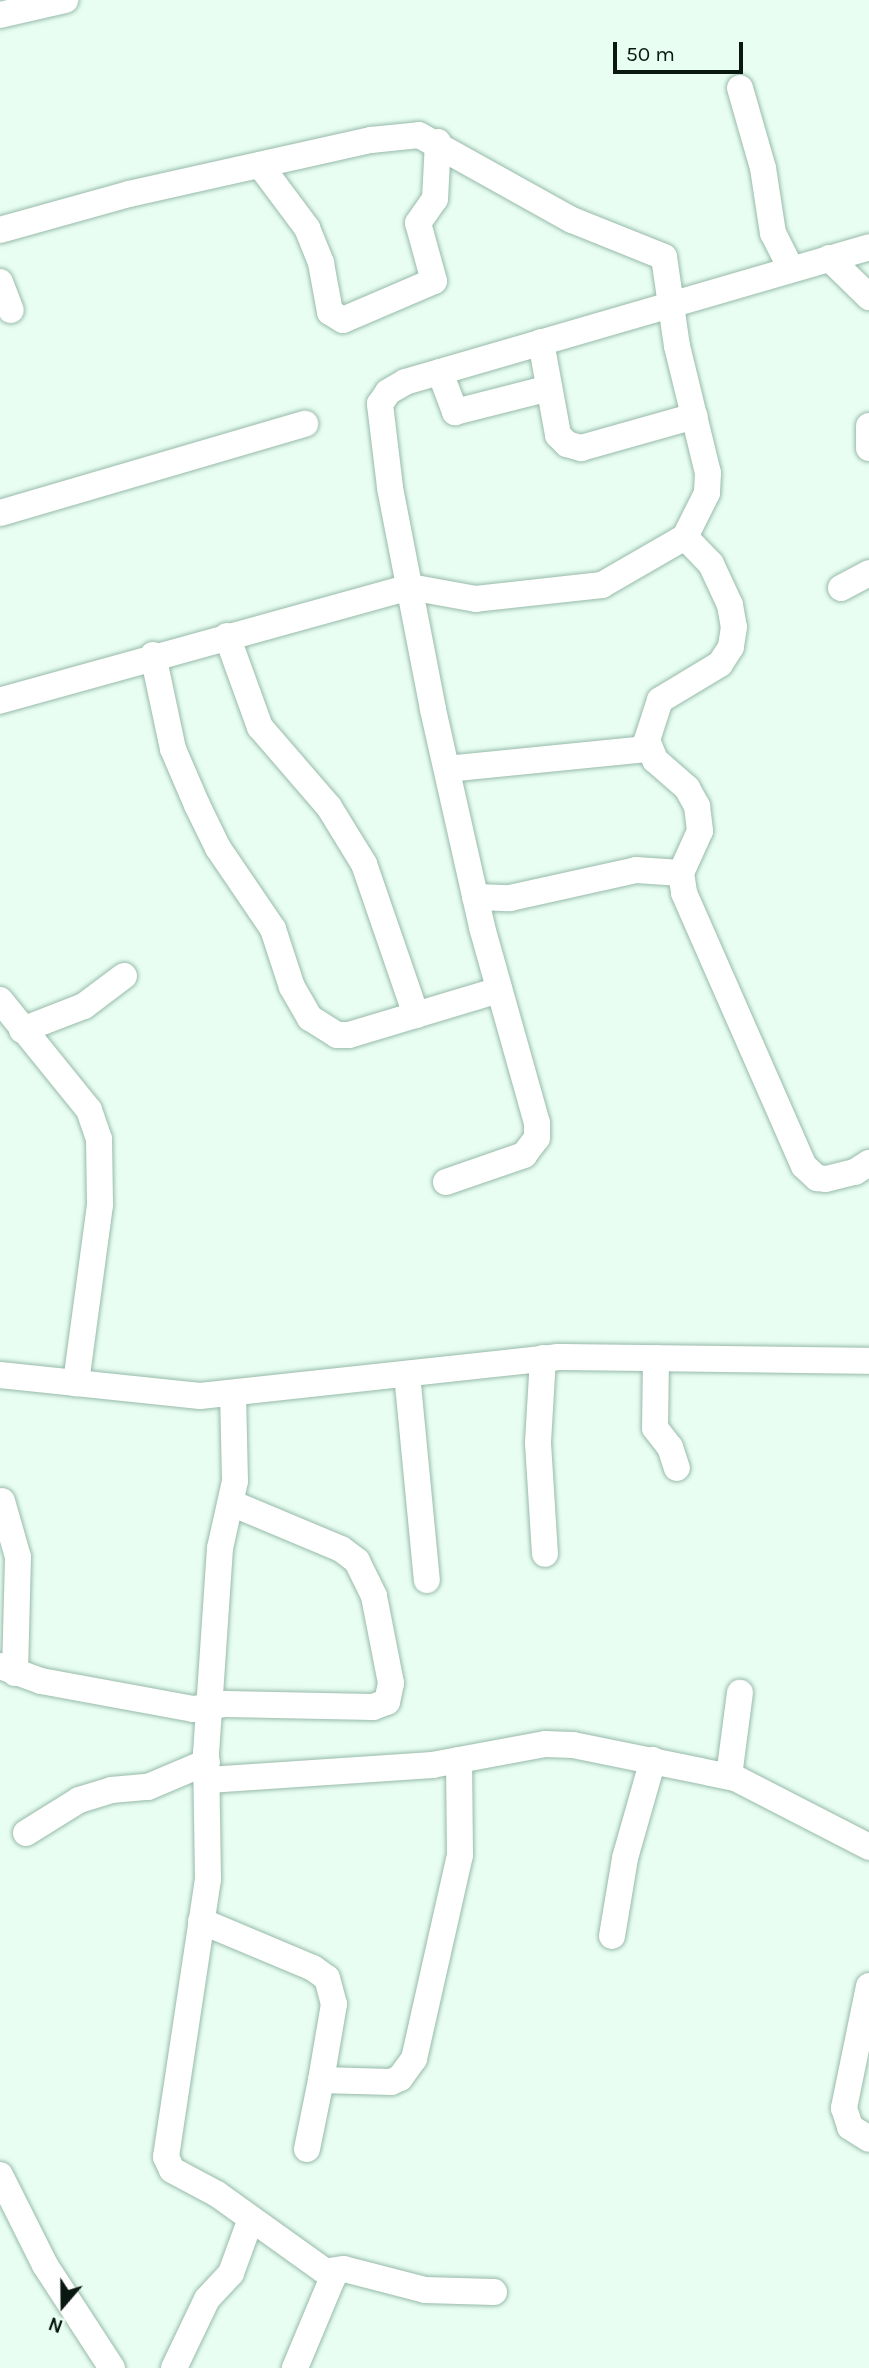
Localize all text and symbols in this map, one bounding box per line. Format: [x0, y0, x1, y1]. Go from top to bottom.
scale bar [617, 28, 746, 72]
text: 50 m [626, 42, 675, 66]
north arrow [28, 2270, 98, 2340]
text: N [46, 2312, 66, 2337]

